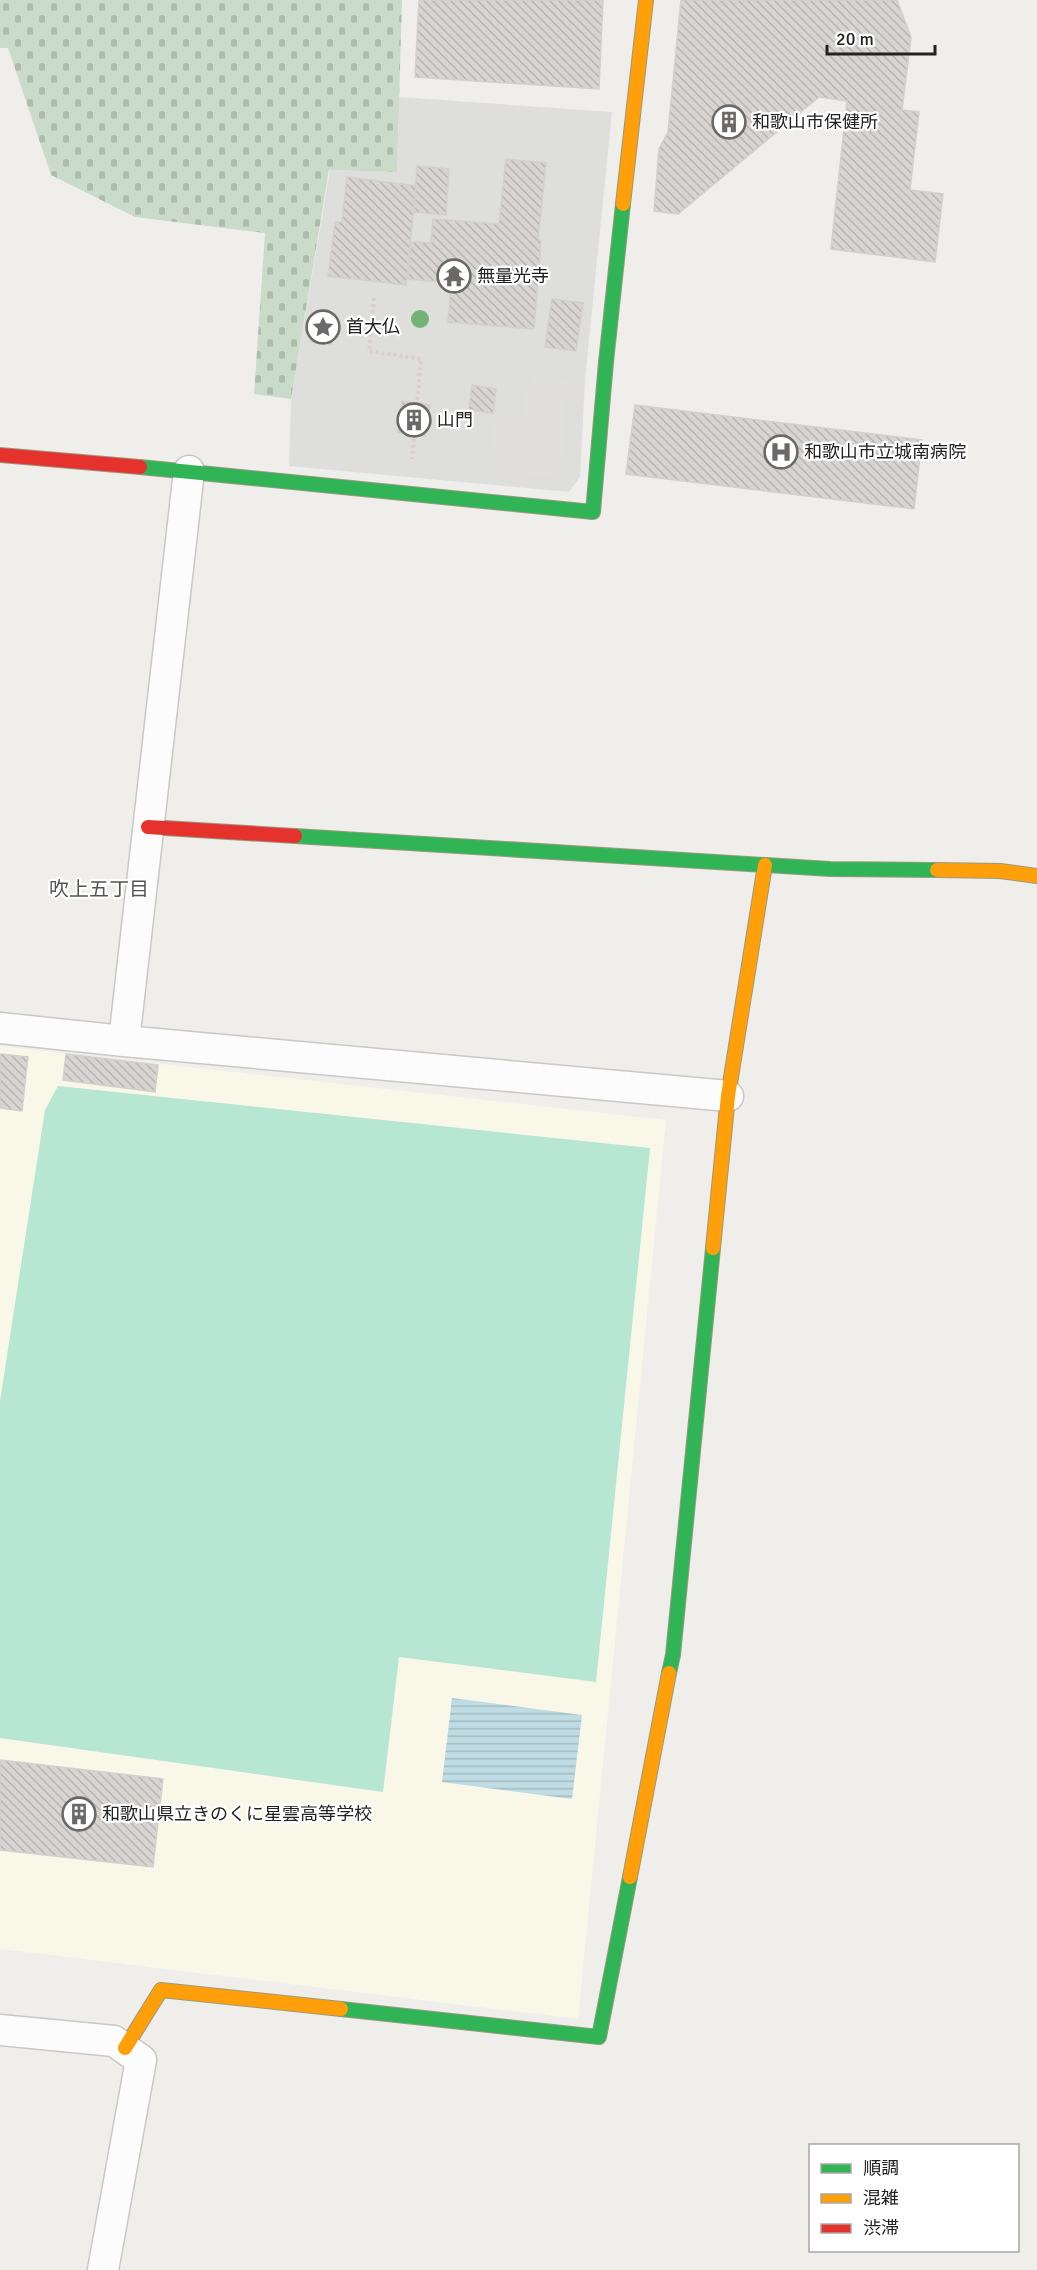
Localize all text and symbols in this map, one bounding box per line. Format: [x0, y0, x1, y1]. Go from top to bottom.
scale bar [827, 18, 935, 56]
text: 20 m [836, 28, 874, 50]
building icon: 和歌山市保健所 [711, 104, 747, 140]
place label: 和歌山市保健所 [752, 111, 878, 133]
temple icon: 無量光寺 [436, 258, 472, 294]
place label: 無量光寺 [477, 265, 549, 287]
place icon: 首大仏 [305, 309, 341, 345]
place label: 首大仏 [346, 316, 400, 338]
building icon: 山門 [396, 402, 432, 438]
place label: 山門 [437, 409, 473, 431]
hospital icon: 和歌山市立城南病院 [763, 434, 799, 470]
place label: 和歌山市立城南病院 [804, 441, 966, 463]
district label: 吹上五丁目 [49, 877, 149, 902]
building icon: 和歌山県立きのくに星雲高等学校 [61, 1796, 97, 1832]
place label: 和歌山県立きのくに星雲高等学校 [102, 1803, 372, 1825]
legend [809, 2144, 1019, 2252]
text: 順調 [863, 2157, 899, 2179]
text: 混雑 [863, 2187, 899, 2209]
text: 渋滞 [863, 2217, 899, 2239]

